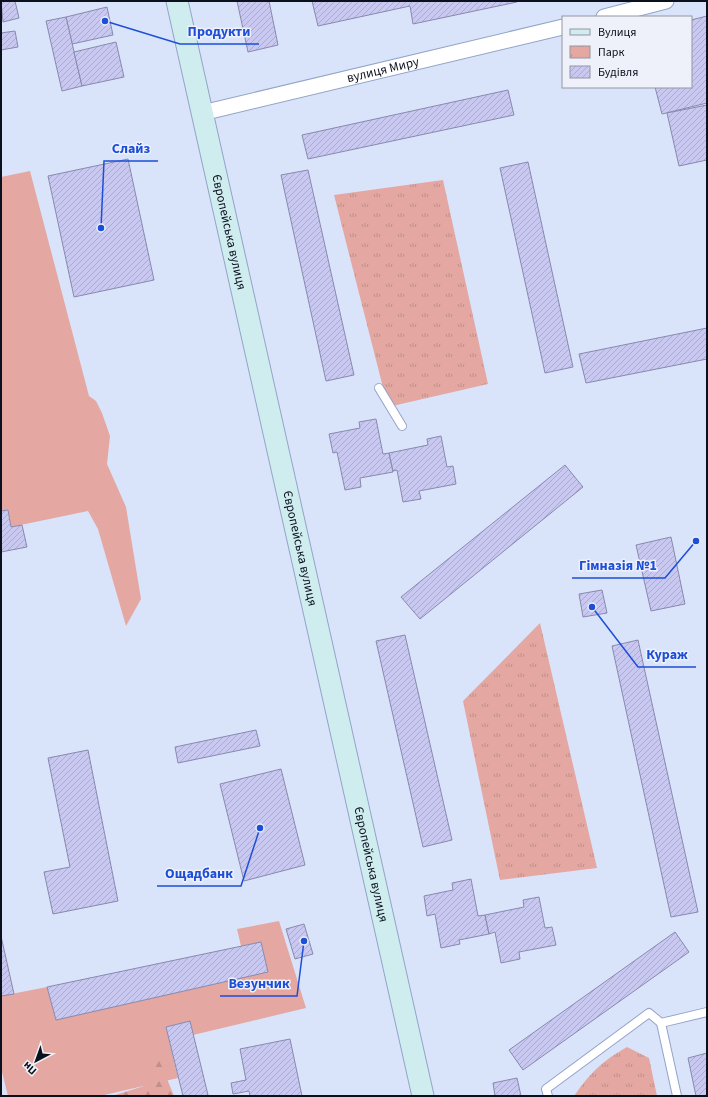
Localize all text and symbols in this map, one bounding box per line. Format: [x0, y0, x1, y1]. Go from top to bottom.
legend [562, 16, 692, 88]
callout: Продукти [180, 18, 259, 44]
text: Продукти [188, 22, 250, 42]
text: Вулиця [598, 24, 636, 41]
text: Парк [598, 44, 624, 61]
street label: вулиця Миру [345, 53, 421, 87]
text: Будівля [598, 64, 638, 81]
callout: Слайз [104, 135, 158, 161]
text: Слайз [112, 139, 151, 159]
street label: Європейська вулиця [207, 173, 251, 292]
street label: Європейська вулиця [278, 489, 322, 608]
callout: Гімназія №1 [572, 552, 665, 578]
text: Гімназія №1 [579, 556, 657, 576]
callout: Кураж [638, 641, 696, 667]
text: Кураж [646, 645, 688, 665]
street label: Європейська вулиця [349, 805, 393, 924]
callout: Ощадбанк [157, 860, 241, 886]
text: Ощадбанк [165, 864, 233, 884]
callout: Везунчик [220, 970, 297, 996]
text: Везунчик [228, 974, 290, 994]
north arrow [16, 1041, 56, 1081]
text: Пн [20, 1058, 40, 1078]

